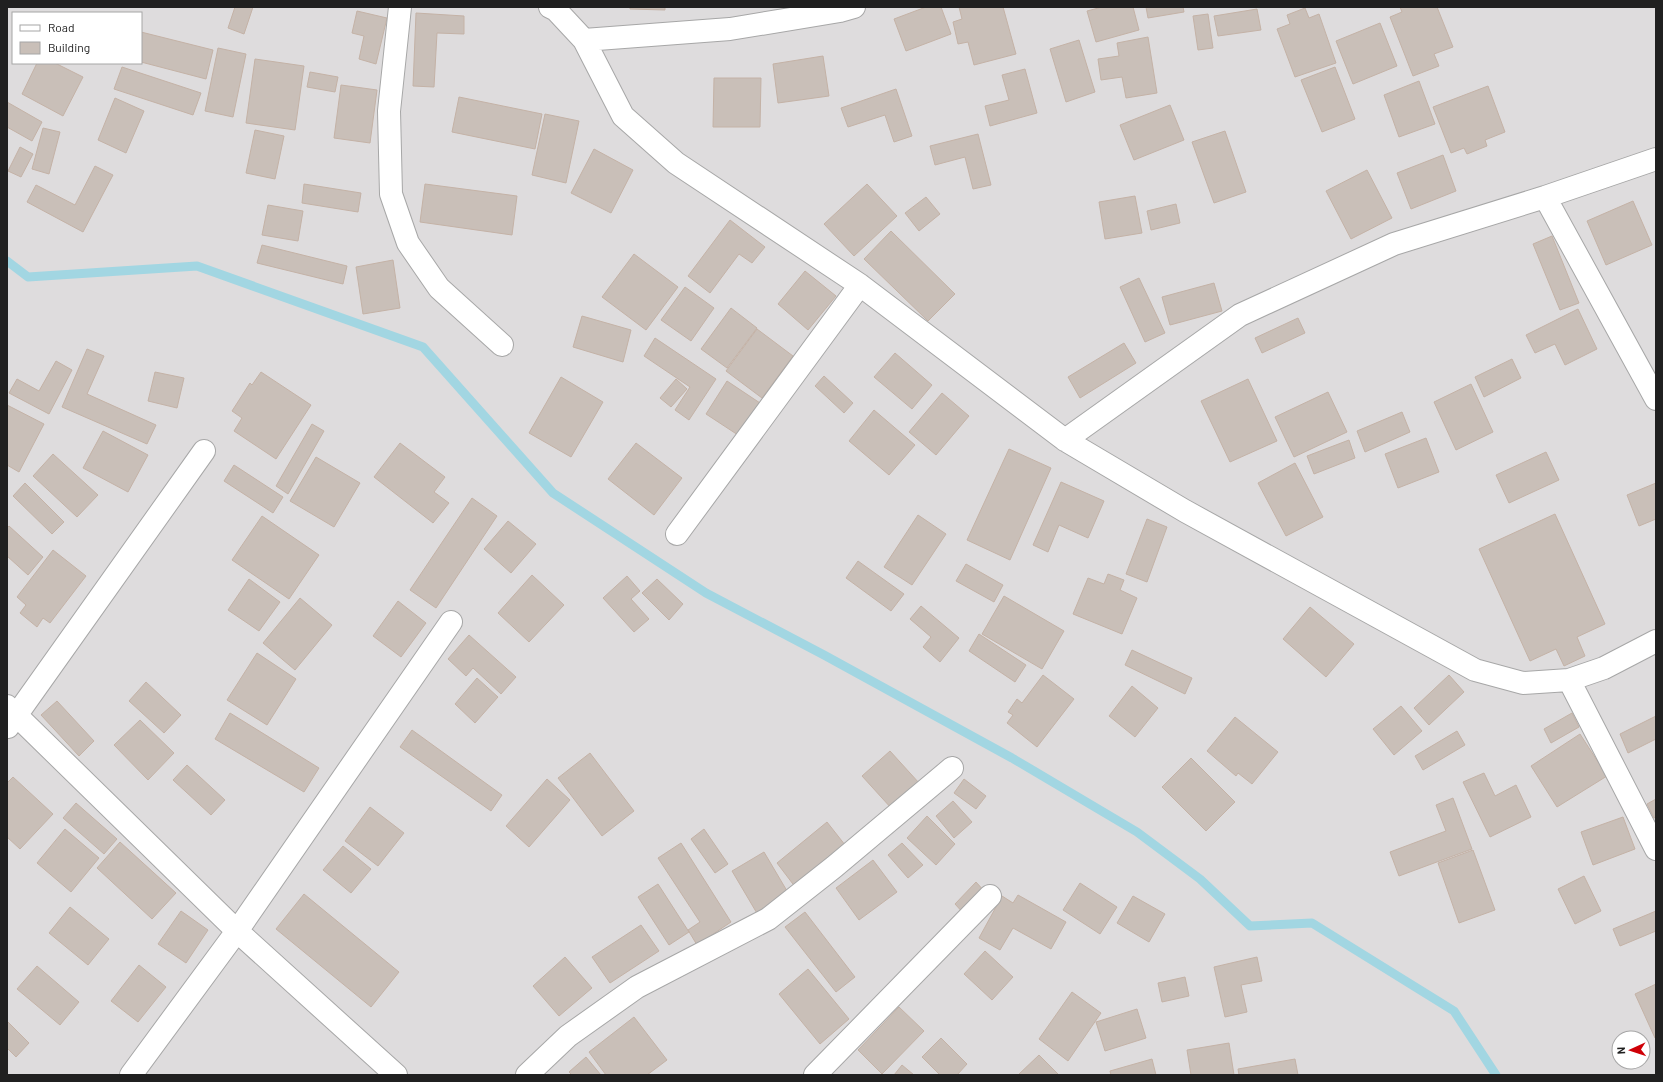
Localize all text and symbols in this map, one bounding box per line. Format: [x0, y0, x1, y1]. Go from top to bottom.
legend [12, 12, 142, 64]
text: Road [48, 20, 75, 34]
text: Building [48, 40, 90, 54]
north arrow [1611, 1030, 1651, 1070]
text: N [1614, 1047, 1627, 1055]

